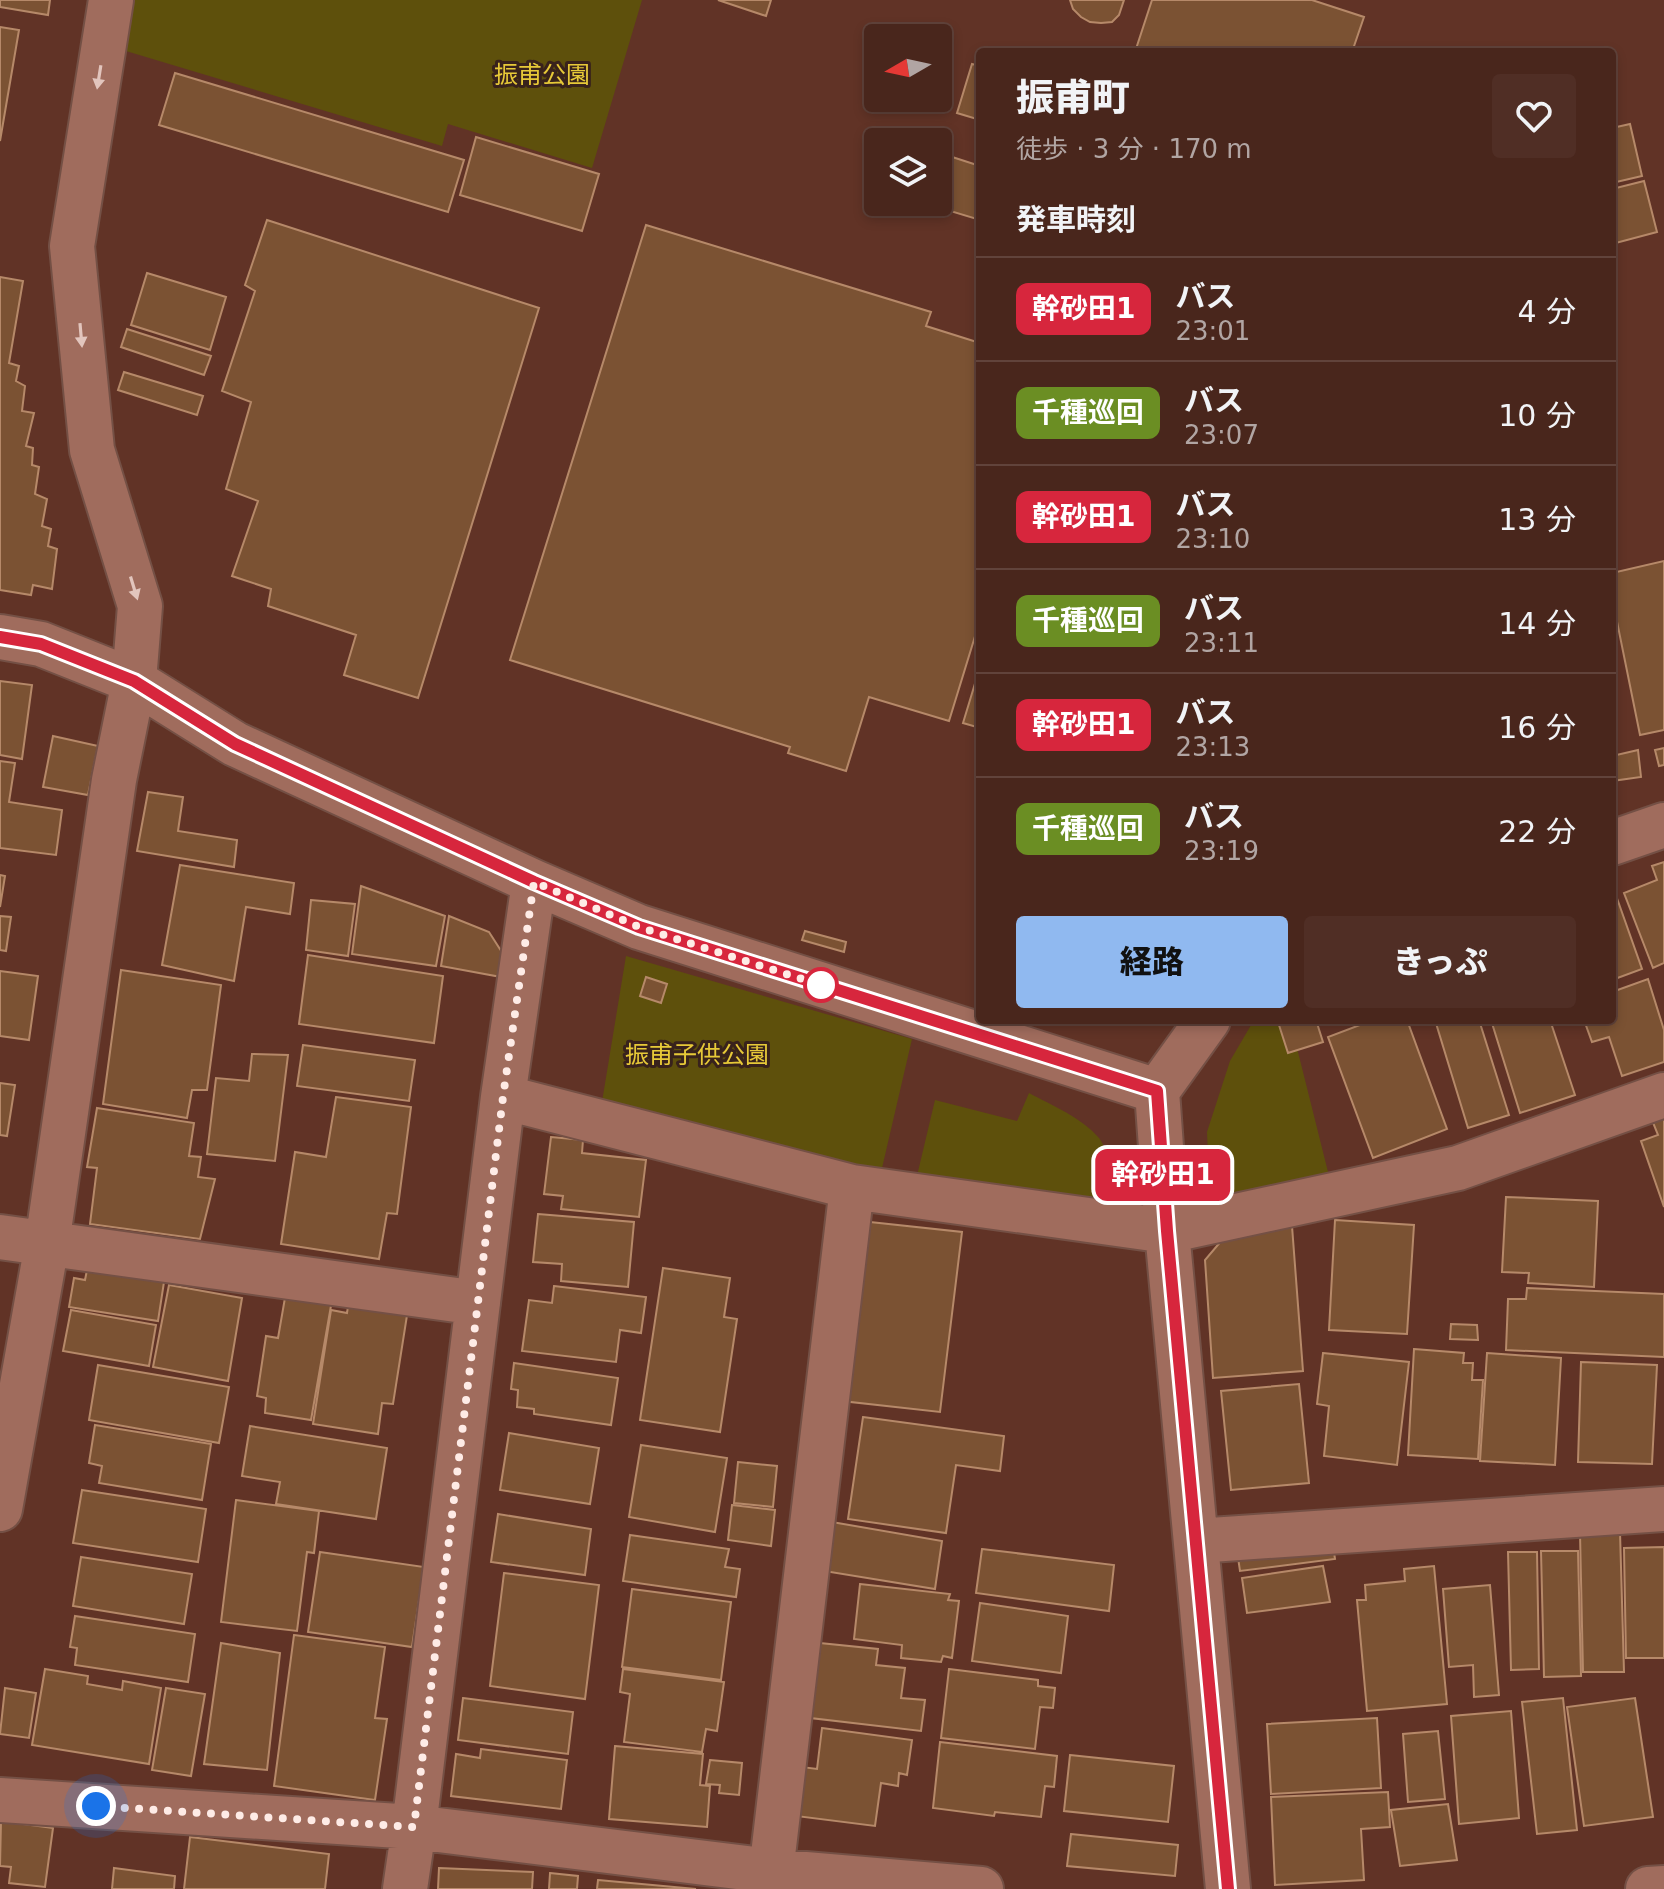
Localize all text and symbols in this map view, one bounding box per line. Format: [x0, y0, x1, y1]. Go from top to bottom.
north arrow [864, 24, 952, 112]
map controls [864, 24, 952, 216]
park label: 振甫公園 [494, 61, 590, 89]
one-way arrow [92, 65, 105, 90]
button: heart [1492, 74, 1576, 158]
text: 振甫町 [1016, 76, 1130, 120]
button: layers [864, 128, 952, 216]
text: 徒歩 · 3 分 · 170 m [1016, 134, 1252, 164]
text: 発車時刻 [1016, 202, 1136, 237]
text: バス [1175, 279, 1235, 314]
text: 幹砂田1 [1032, 292, 1135, 325]
text: 4 分 [1517, 294, 1576, 329]
text: 23:01 [1175, 316, 1250, 346]
one-way arrow [75, 322, 88, 347]
text: バス [1184, 383, 1244, 418]
text: 千種巡回 [1032, 396, 1144, 429]
text: 10 分 [1498, 398, 1576, 433]
text: 23:07 [1184, 420, 1259, 450]
text: バス [1175, 487, 1235, 522]
text: 幹砂田1 [1032, 500, 1135, 533]
text: 13 分 [1498, 502, 1576, 537]
text: 23:10 [1175, 524, 1250, 554]
one-way arrow [128, 576, 141, 600]
text: バス [1184, 591, 1244, 626]
text: 千種巡回 [1032, 604, 1144, 637]
text: 14 分 [1498, 606, 1576, 641]
text: 23:11 [1184, 628, 1259, 658]
text: バス [1175, 695, 1235, 730]
text: 幹砂田1 [1032, 708, 1135, 741]
text: 16 分 [1498, 710, 1576, 745]
text: 23:13 [1175, 732, 1250, 762]
text: バス [1184, 799, 1244, 834]
text: 千種巡回 [1032, 812, 1144, 845]
text: 22 分 [1498, 814, 1576, 849]
text: 23:19 [1184, 836, 1259, 866]
button: 経路 [1016, 916, 1288, 1008]
button: きっぷ [1304, 916, 1576, 1008]
unlabelled marker [804, 968, 838, 1002]
park label: 振甫子供公園 [625, 1041, 769, 1069]
line badge: 幹砂田1 [1107, 1149, 1219, 1201]
text: 幹砂田1 [1111, 1158, 1215, 1191]
your location [76, 1786, 116, 1826]

